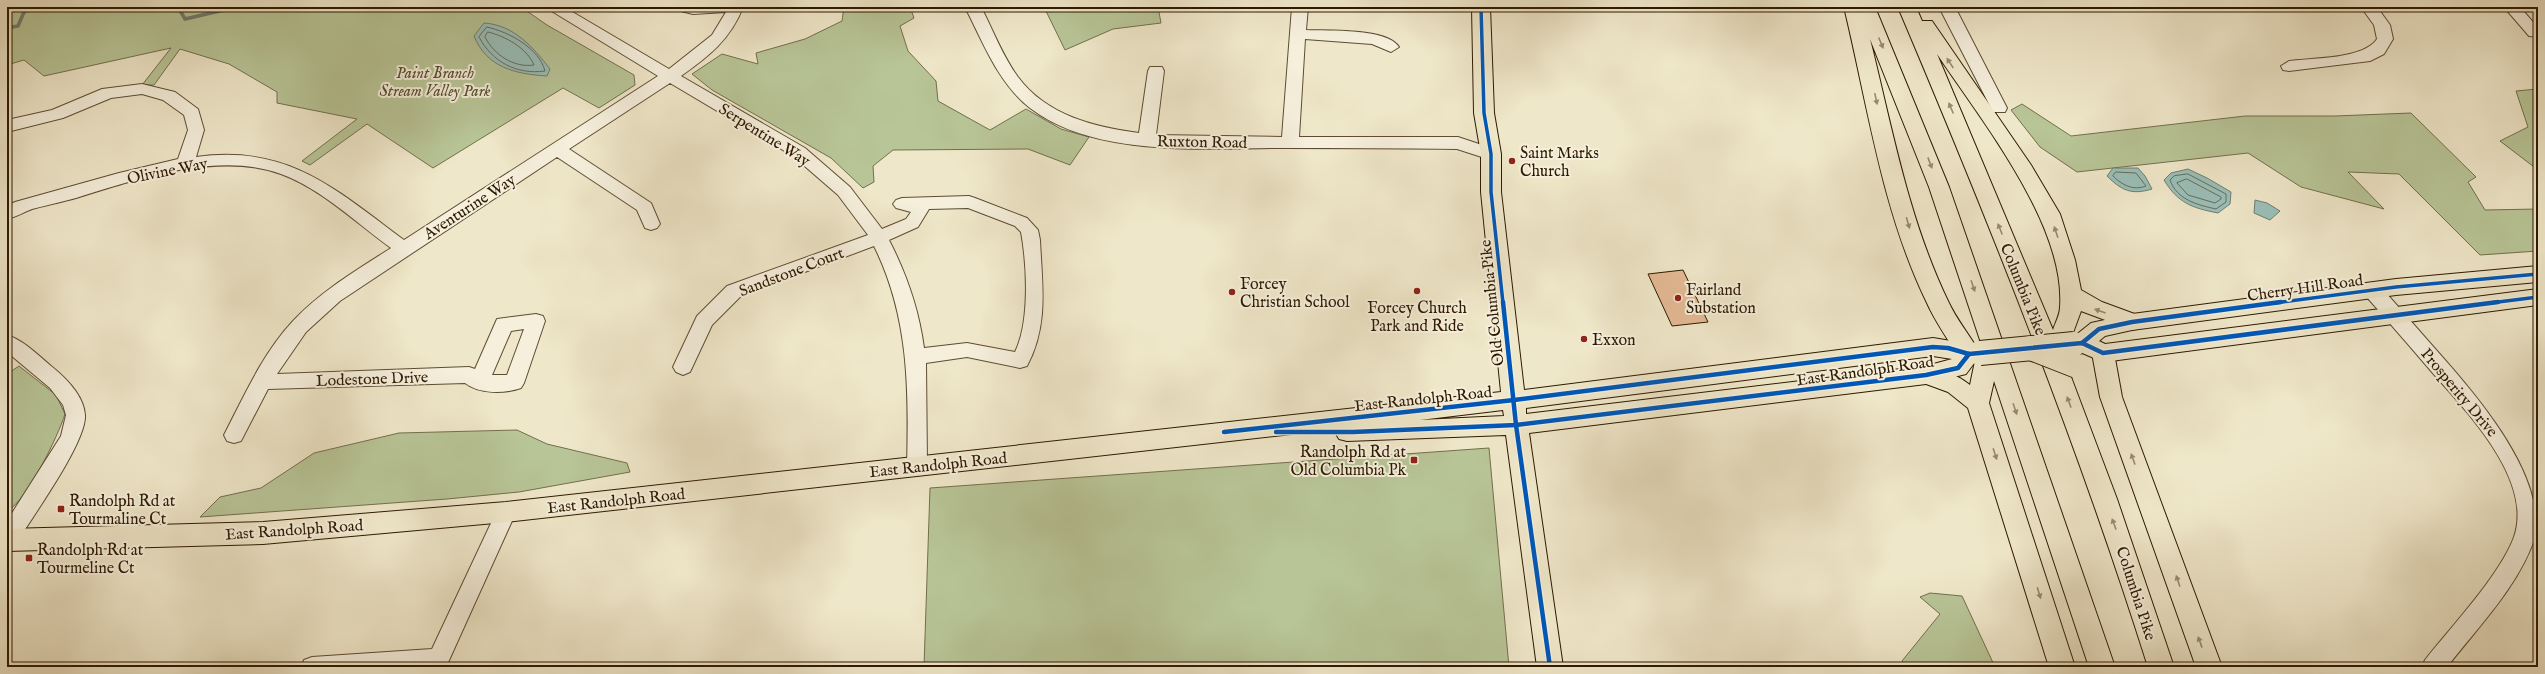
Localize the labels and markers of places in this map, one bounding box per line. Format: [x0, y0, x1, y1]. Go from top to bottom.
place label: Saint Marks Church [1520, 144, 1599, 182]
marker: Saint Marks Church [1507, 156, 1517, 166]
place label: Forcey Christian School [1240, 275, 1350, 313]
place label: Fairland Substation [1686, 281, 1756, 319]
marker: Forcey Church Park and Ride [1412, 286, 1422, 296]
marker: Forcey Christian School [1227, 287, 1237, 297]
marker: Fairland Substation [1673, 293, 1683, 303]
place label: Forcey Church Park and Ride [1367, 299, 1467, 337]
place label: Exxon [1592, 331, 1636, 351]
marker: Exxon [1579, 334, 1589, 344]
place label: Randolph Rd at Old Columbia Pk [1291, 443, 1407, 481]
marker: Randolph Rd at Old Columbia Pk [1409, 455, 1419, 465]
place label: Randolph Rd at Tourmaline Ct [69, 492, 176, 530]
marker: Randolph Rd at Tourmaline Ct [56, 504, 66, 514]
place label: Randolph Rd at Tourmeline Ct [37, 541, 144, 579]
marker: Randolph Rd at Tourmeline Ct [24, 553, 34, 563]

